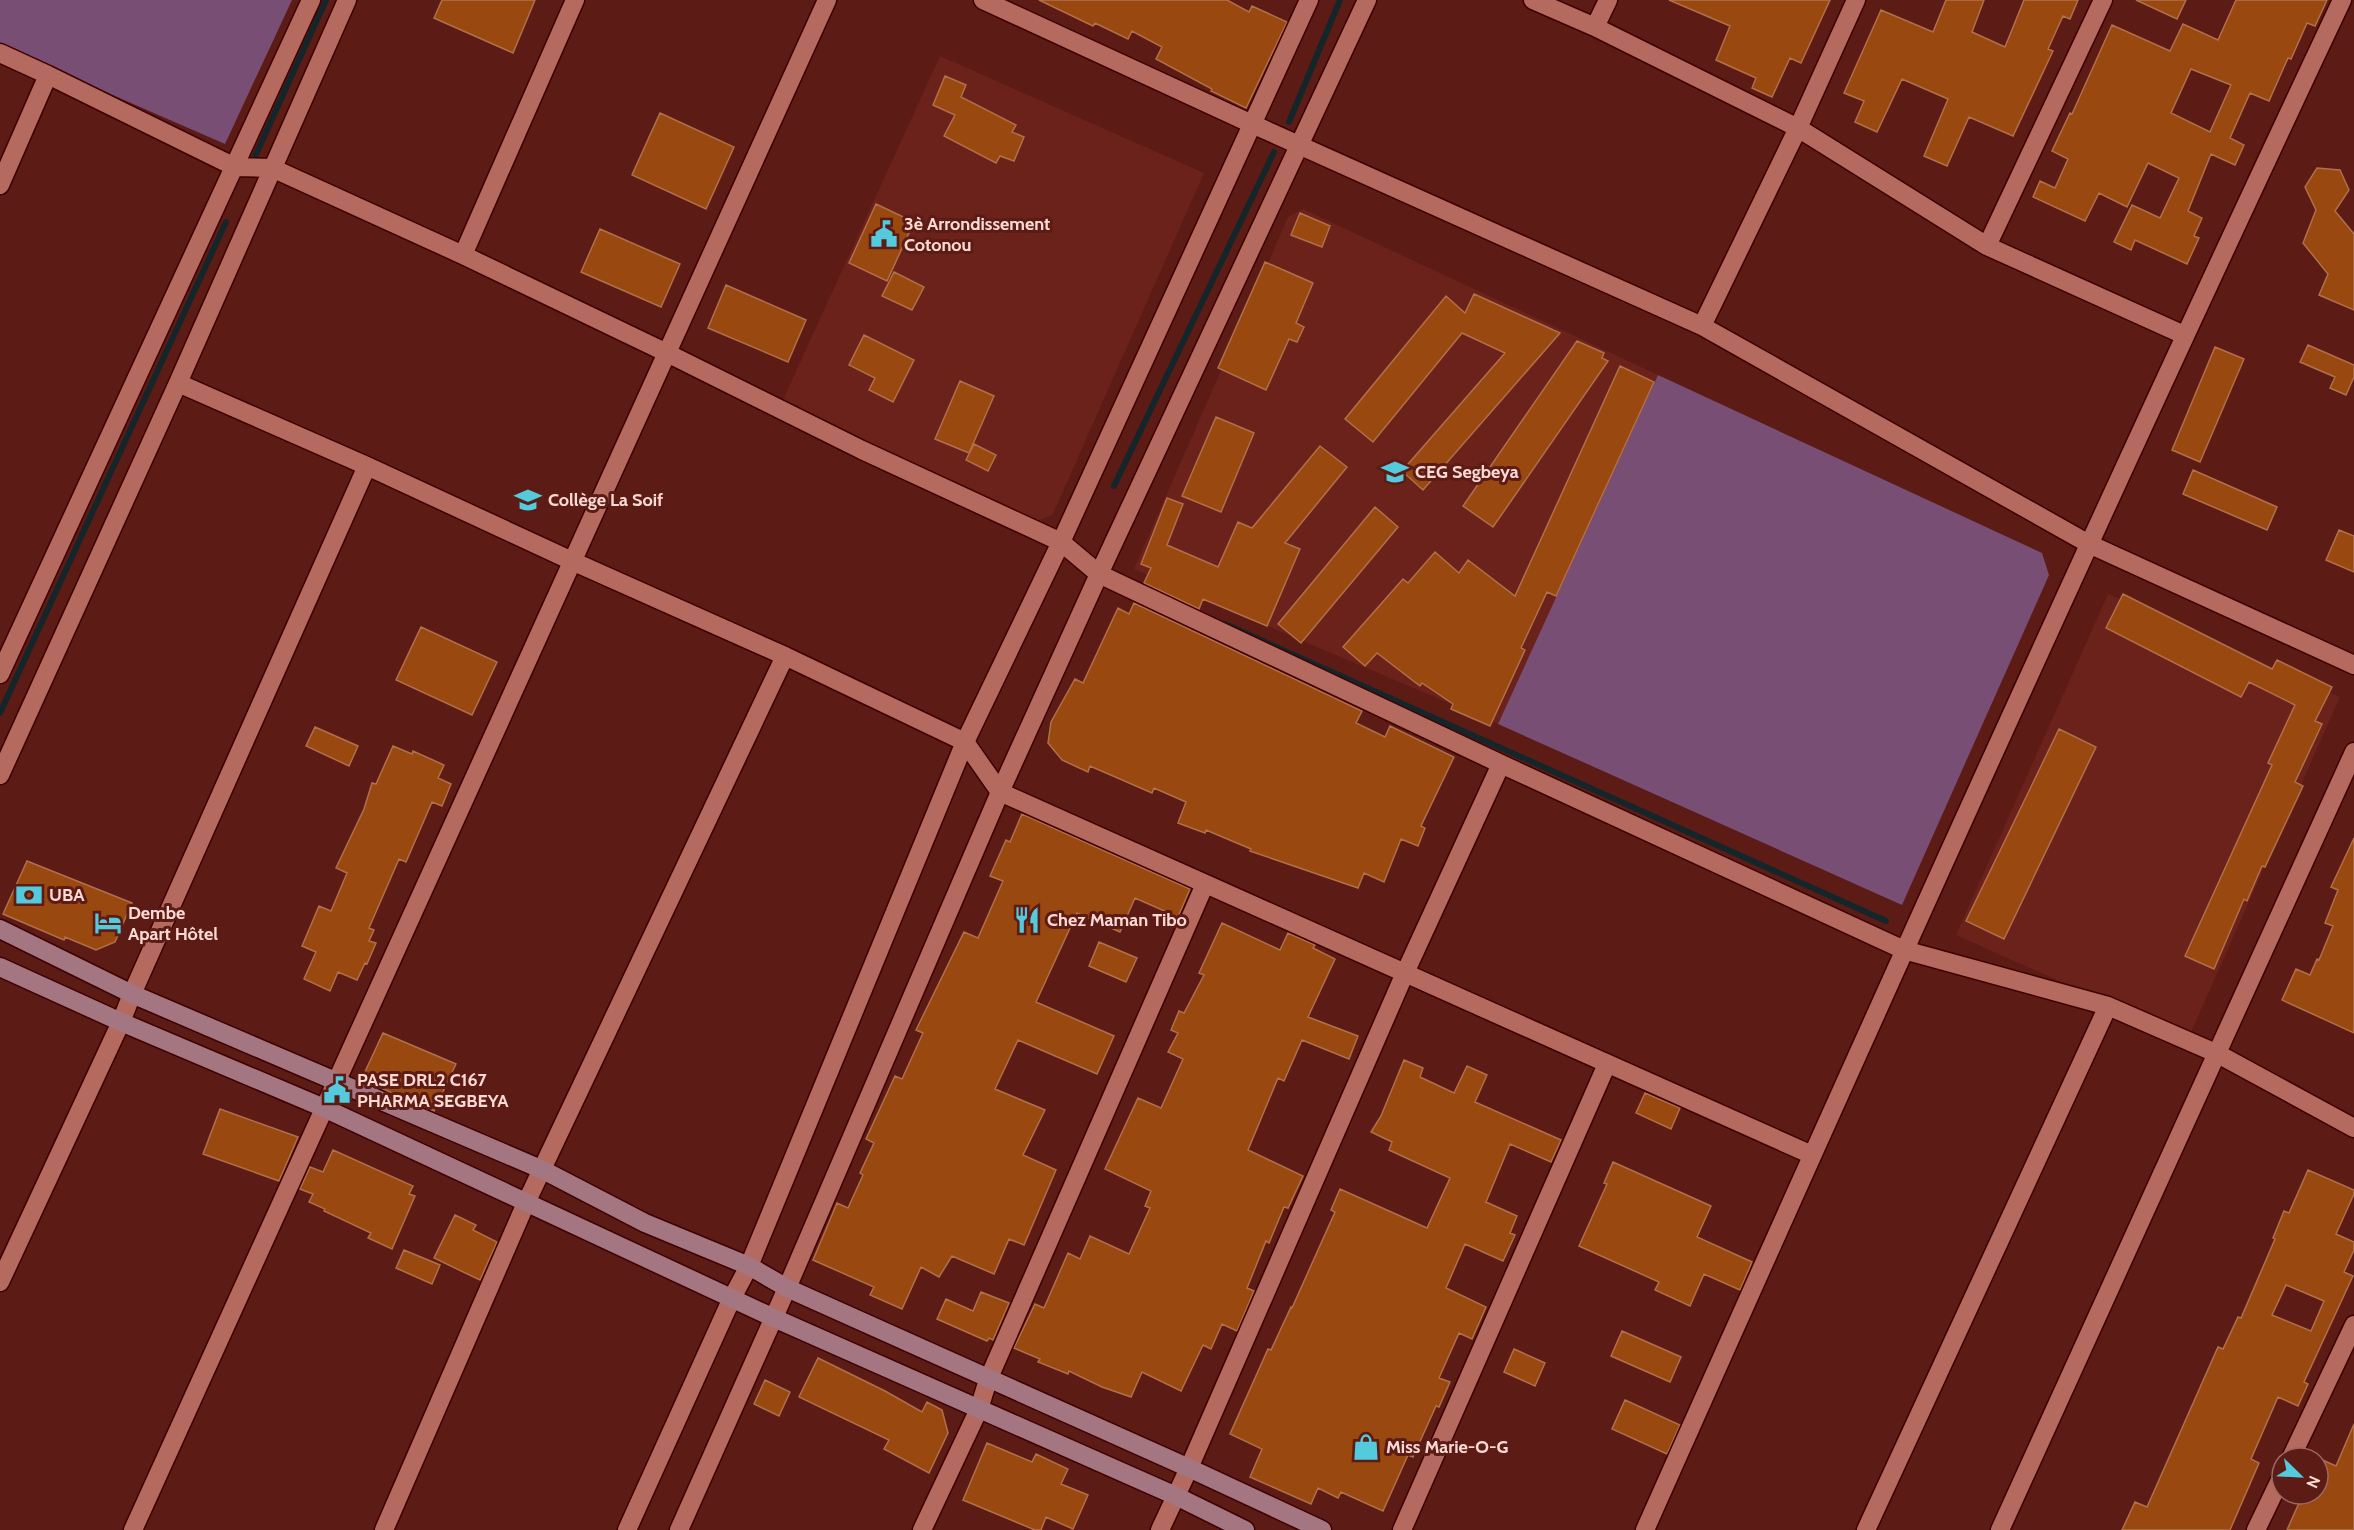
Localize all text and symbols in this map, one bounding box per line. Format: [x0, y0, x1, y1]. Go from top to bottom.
place label: 3è Arrondissement Cotonou [904, 213, 1050, 256]
public building icon: 3è Arrondissement Cotonou [869, 219, 899, 249]
school or university icon: CEG Segbeya [1380, 457, 1410, 487]
place label: CEG Segbeya [1415, 461, 1519, 483]
school or university icon: Collège La Soif [513, 485, 543, 515]
place label: Collège La Soif [548, 489, 663, 511]
bank icon: UBA [14, 880, 44, 910]
place label: UBA [49, 884, 85, 906]
place label: Dembe Apart Hôtel [128, 902, 218, 945]
restaurant icon: Chez Maman Tibo [1012, 905, 1042, 935]
hotel icon: Dembe Apart Hôtel [93, 908, 123, 938]
place label: Chez Maman Tibo [1047, 909, 1187, 931]
place label: PASE DRL2 C167 PHARMA SEGBEYA [357, 1069, 509, 1112]
public building icon: PASE DRL2 C167 PHARMA SEGBEYA [322, 1075, 352, 1105]
shop icon: Miss Marie-O-G [1351, 1432, 1381, 1462]
place label: Miss Marie-O-G [1386, 1436, 1509, 1458]
north arrow [2270, 1446, 2330, 1506]
text: N [2302, 1473, 2324, 1491]

